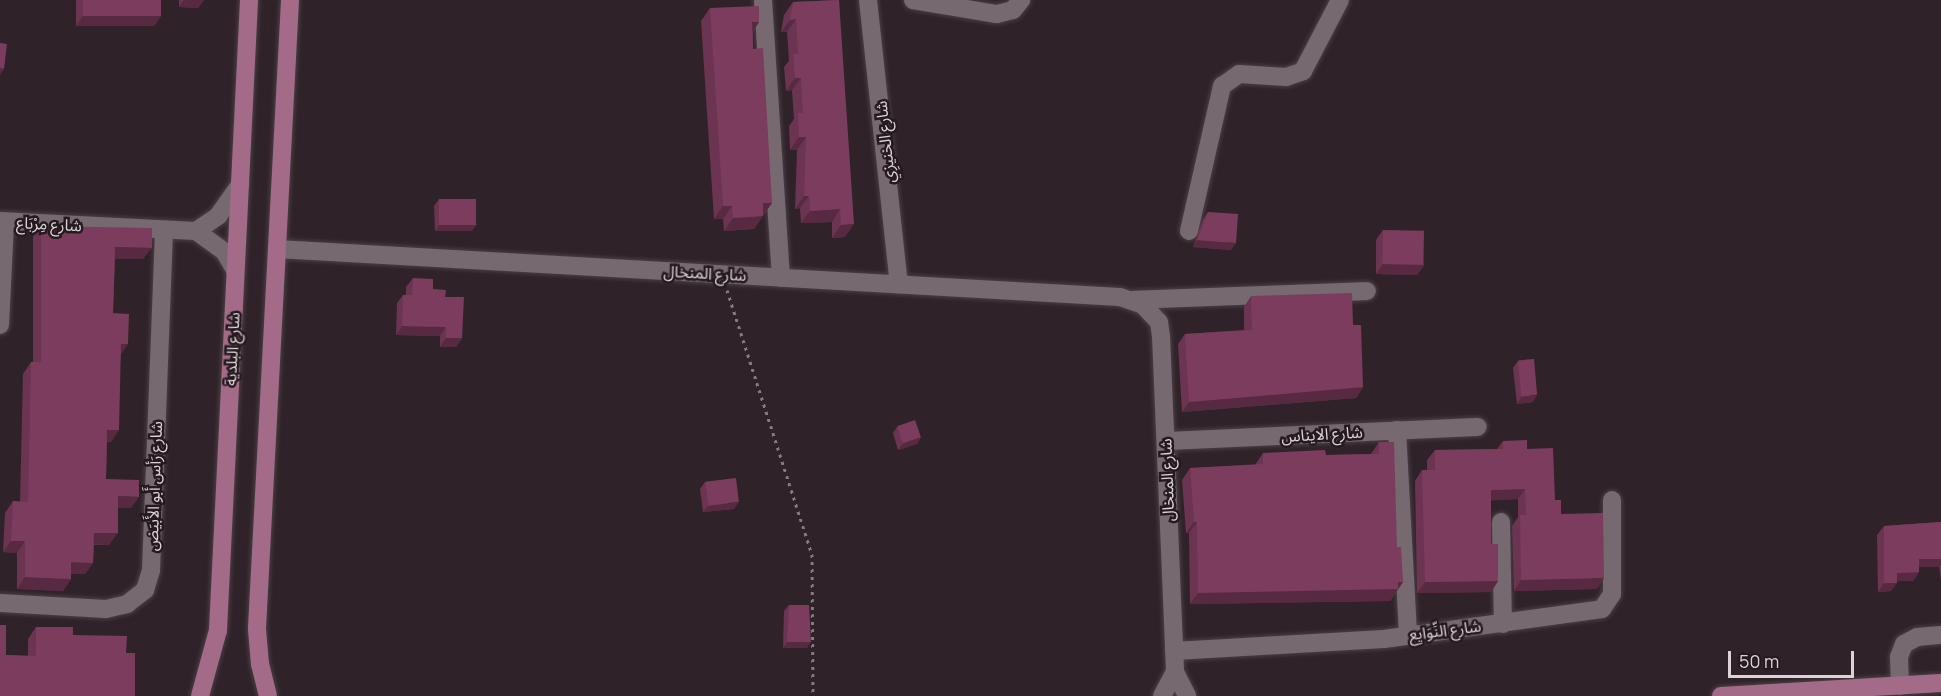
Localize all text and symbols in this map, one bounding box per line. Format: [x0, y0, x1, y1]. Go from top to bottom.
street label: شارع الخنيزِي [871, 100, 899, 184]
street label: شارع مِرْبَاع [16, 213, 82, 235]
street label: شارع المنخال [663, 261, 747, 285]
street label: شارع البلدية [220, 312, 244, 386]
street label: شارع رَأس أَبو الأَبيَض [142, 421, 166, 551]
street label: شارع الايناس [1281, 422, 1363, 446]
street label: شارع المنخال [1156, 438, 1178, 522]
street label: شارع النِّوَايِع [1408, 616, 1482, 644]
scale bar [1731, 639, 1857, 677]
text: 50 m [1739, 649, 1779, 673]

